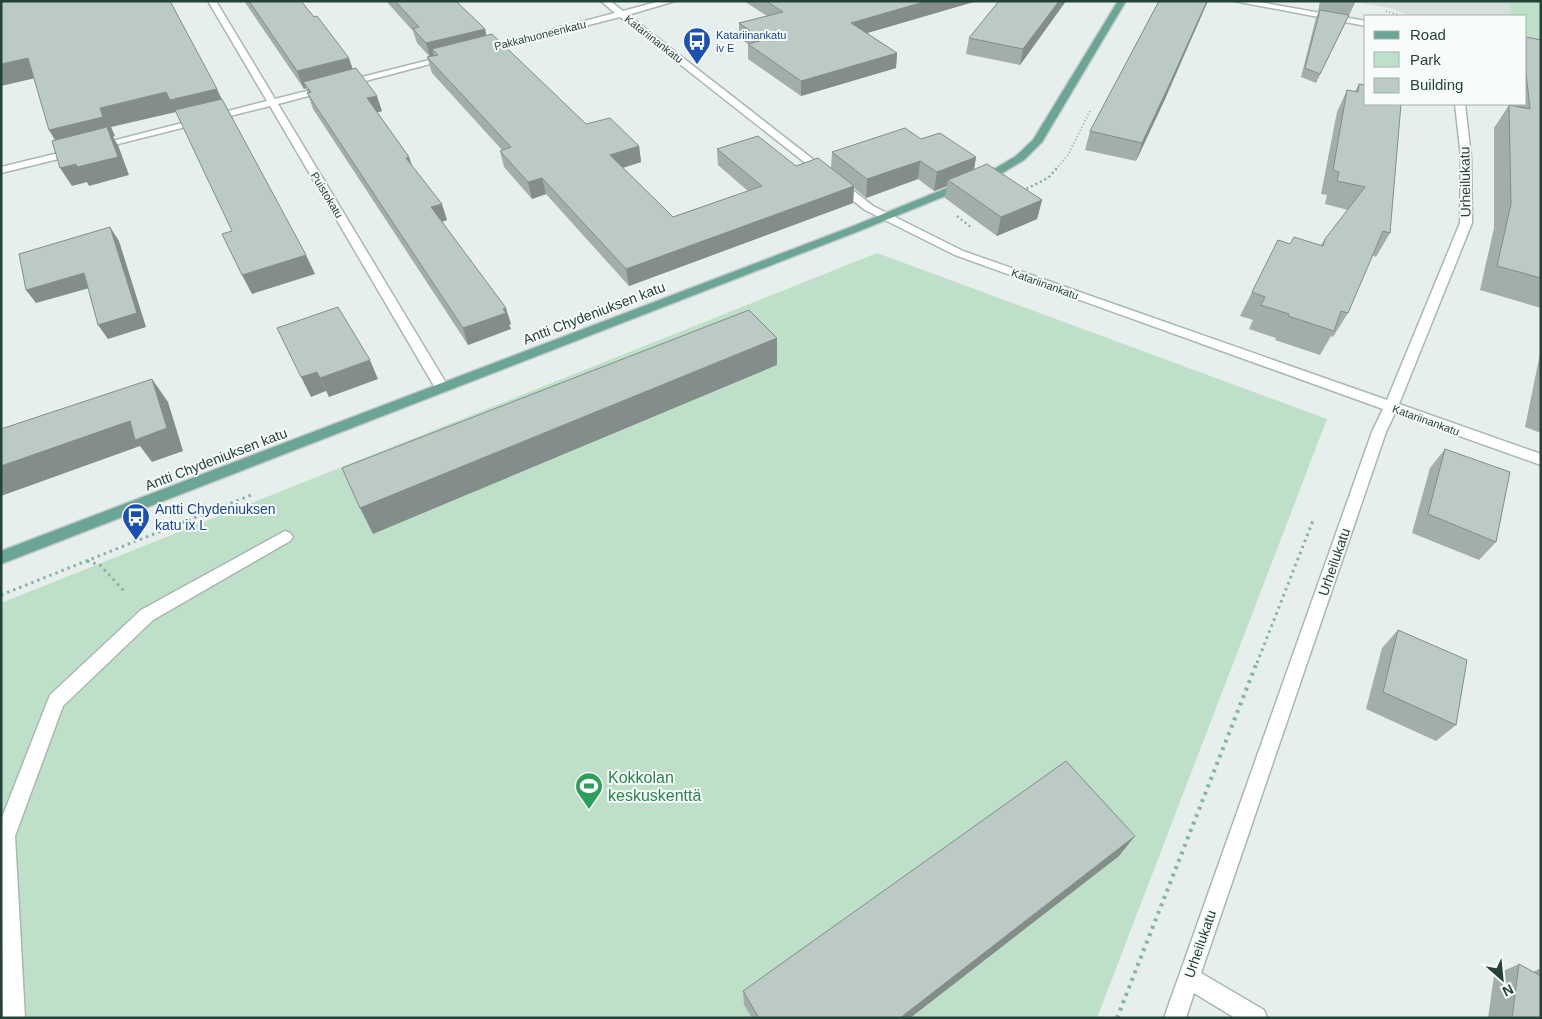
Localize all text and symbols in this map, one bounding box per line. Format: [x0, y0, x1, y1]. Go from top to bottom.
street label: Katariinankatu [623, 13, 685, 65]
legend [1364, 15, 1527, 105]
street label: Pakkahuoneenkatu [493, 18, 587, 52]
bus stop icon: Katariinankatu iv E [682, 26, 712, 65]
text: Road [1410, 26, 1446, 43]
place label: Katariinankatu iv E [716, 29, 786, 54]
text: Park [1410, 51, 1441, 68]
text: Building [1410, 76, 1463, 93]
street label: Urheilukatu [1456, 146, 1474, 218]
street label: Puistokatu [309, 170, 345, 220]
street label: Katariinankatu [1010, 266, 1080, 302]
street label: Antti Chydeniuksen katu [521, 278, 667, 348]
street label: Katariinankatu [1391, 402, 1461, 438]
street label: Antti Chydeniuksen katu [143, 424, 289, 494]
place label: Antti Chydeniuksen katu ix L [155, 501, 276, 533]
bus stop icon: Antti Chydeniuksen katu ix L [121, 502, 151, 541]
street label: Urheilukatu [1315, 526, 1353, 598]
place label: Kokkolan keskuskenttä [608, 769, 701, 804]
sports icon: Kokkolan keskuskenttä [574, 771, 604, 810]
street label: Urheilukatu [1181, 908, 1219, 980]
north arrow [1477, 954, 1527, 1004]
text: N [1500, 981, 1516, 1000]

